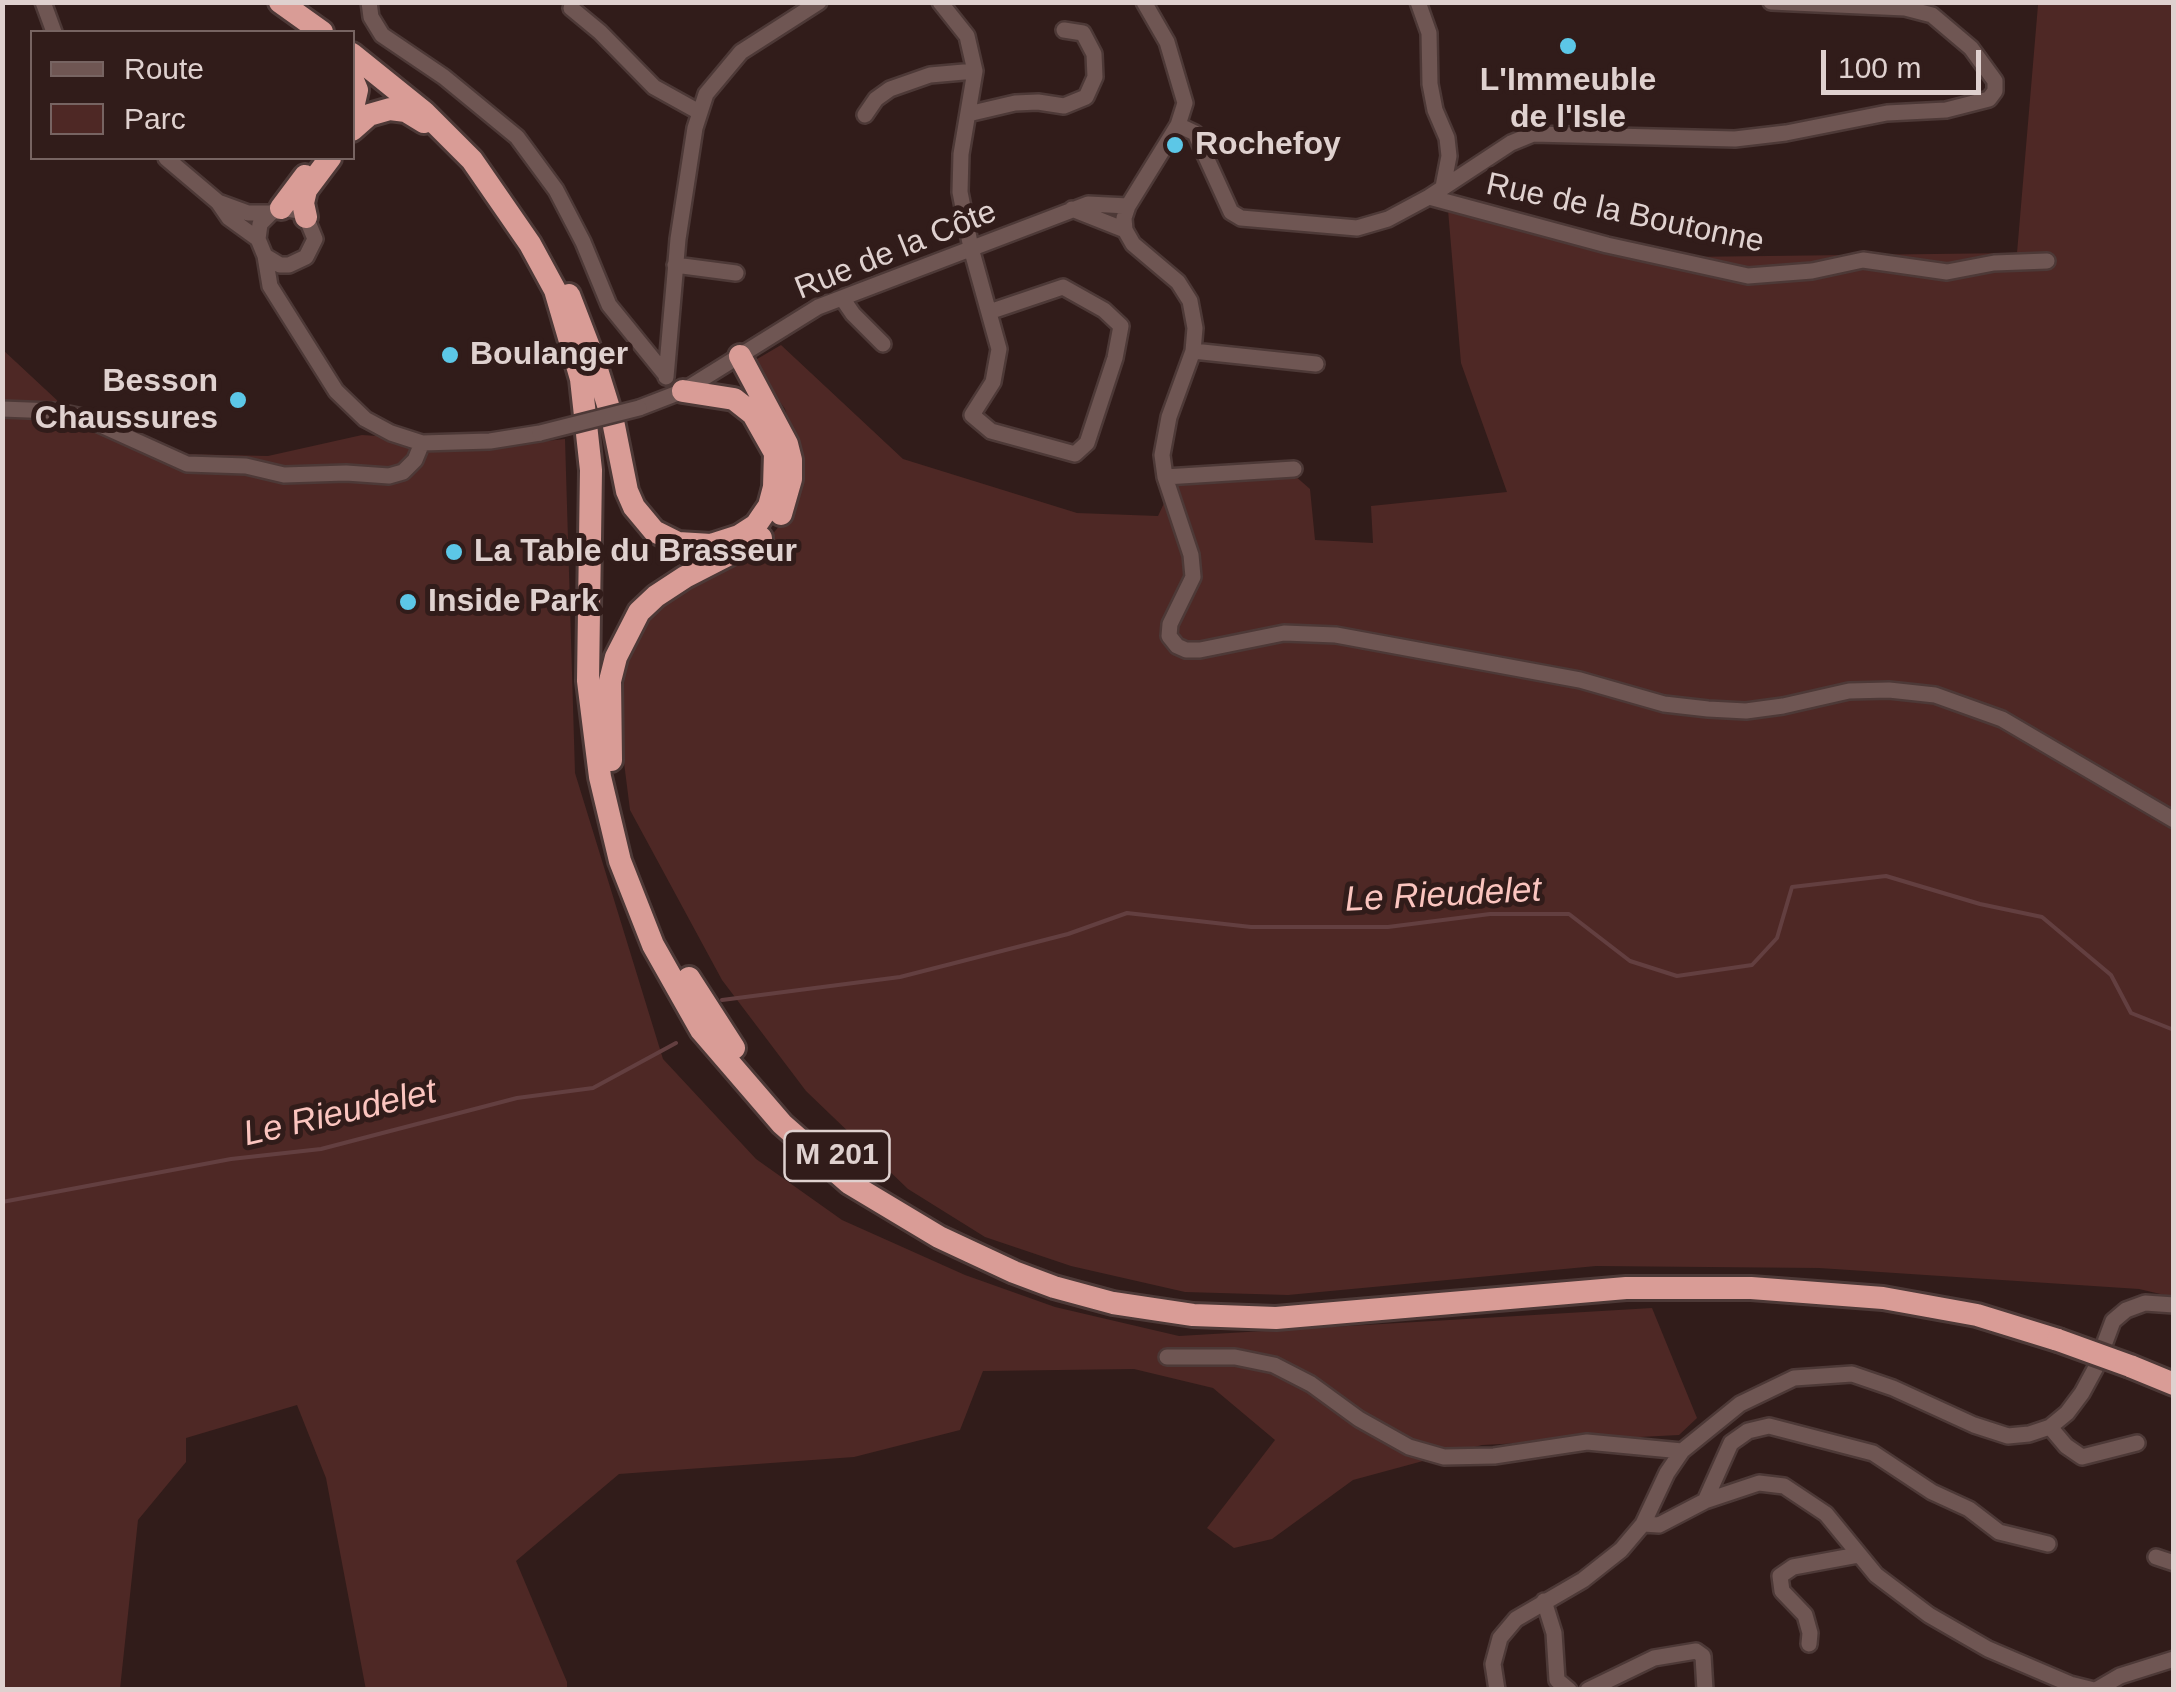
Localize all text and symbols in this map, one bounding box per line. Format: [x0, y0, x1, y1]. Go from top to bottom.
legend [30, 30, 355, 160]
scale bar [1826, 30, 1986, 92]
marker: L'Immeuble de l'Isle [1557, 35, 1579, 57]
text: 100 m [1838, 51, 1921, 84]
text: Route [124, 52, 204, 85]
place label: L'Immeuble de l'Isle [1480, 62, 1656, 137]
text: Parc [124, 102, 186, 135]
place label: Rochefoy [1195, 126, 1341, 164]
marker: Rochefoy [1164, 134, 1186, 156]
street label: Rue de la Boutonne [1483, 166, 1767, 262]
street label: Rue de la Côte [790, 193, 1002, 309]
place label: Boulanger [470, 336, 628, 374]
marker: Boulanger [439, 344, 461, 366]
place label: Besson Chaussures [35, 363, 218, 438]
marker: Besson Chaussures [227, 389, 249, 411]
place label: La Table du Brasseur [474, 533, 797, 571]
marker: La Table du Brasseur [443, 541, 465, 563]
place label: Inside Park [428, 583, 599, 621]
marker: Inside Park [397, 591, 419, 613]
water label: Le Rieudelet [1344, 870, 1542, 922]
water label: Le Rieudelet [240, 1071, 440, 1157]
road number: M 201 [784, 1131, 890, 1181]

